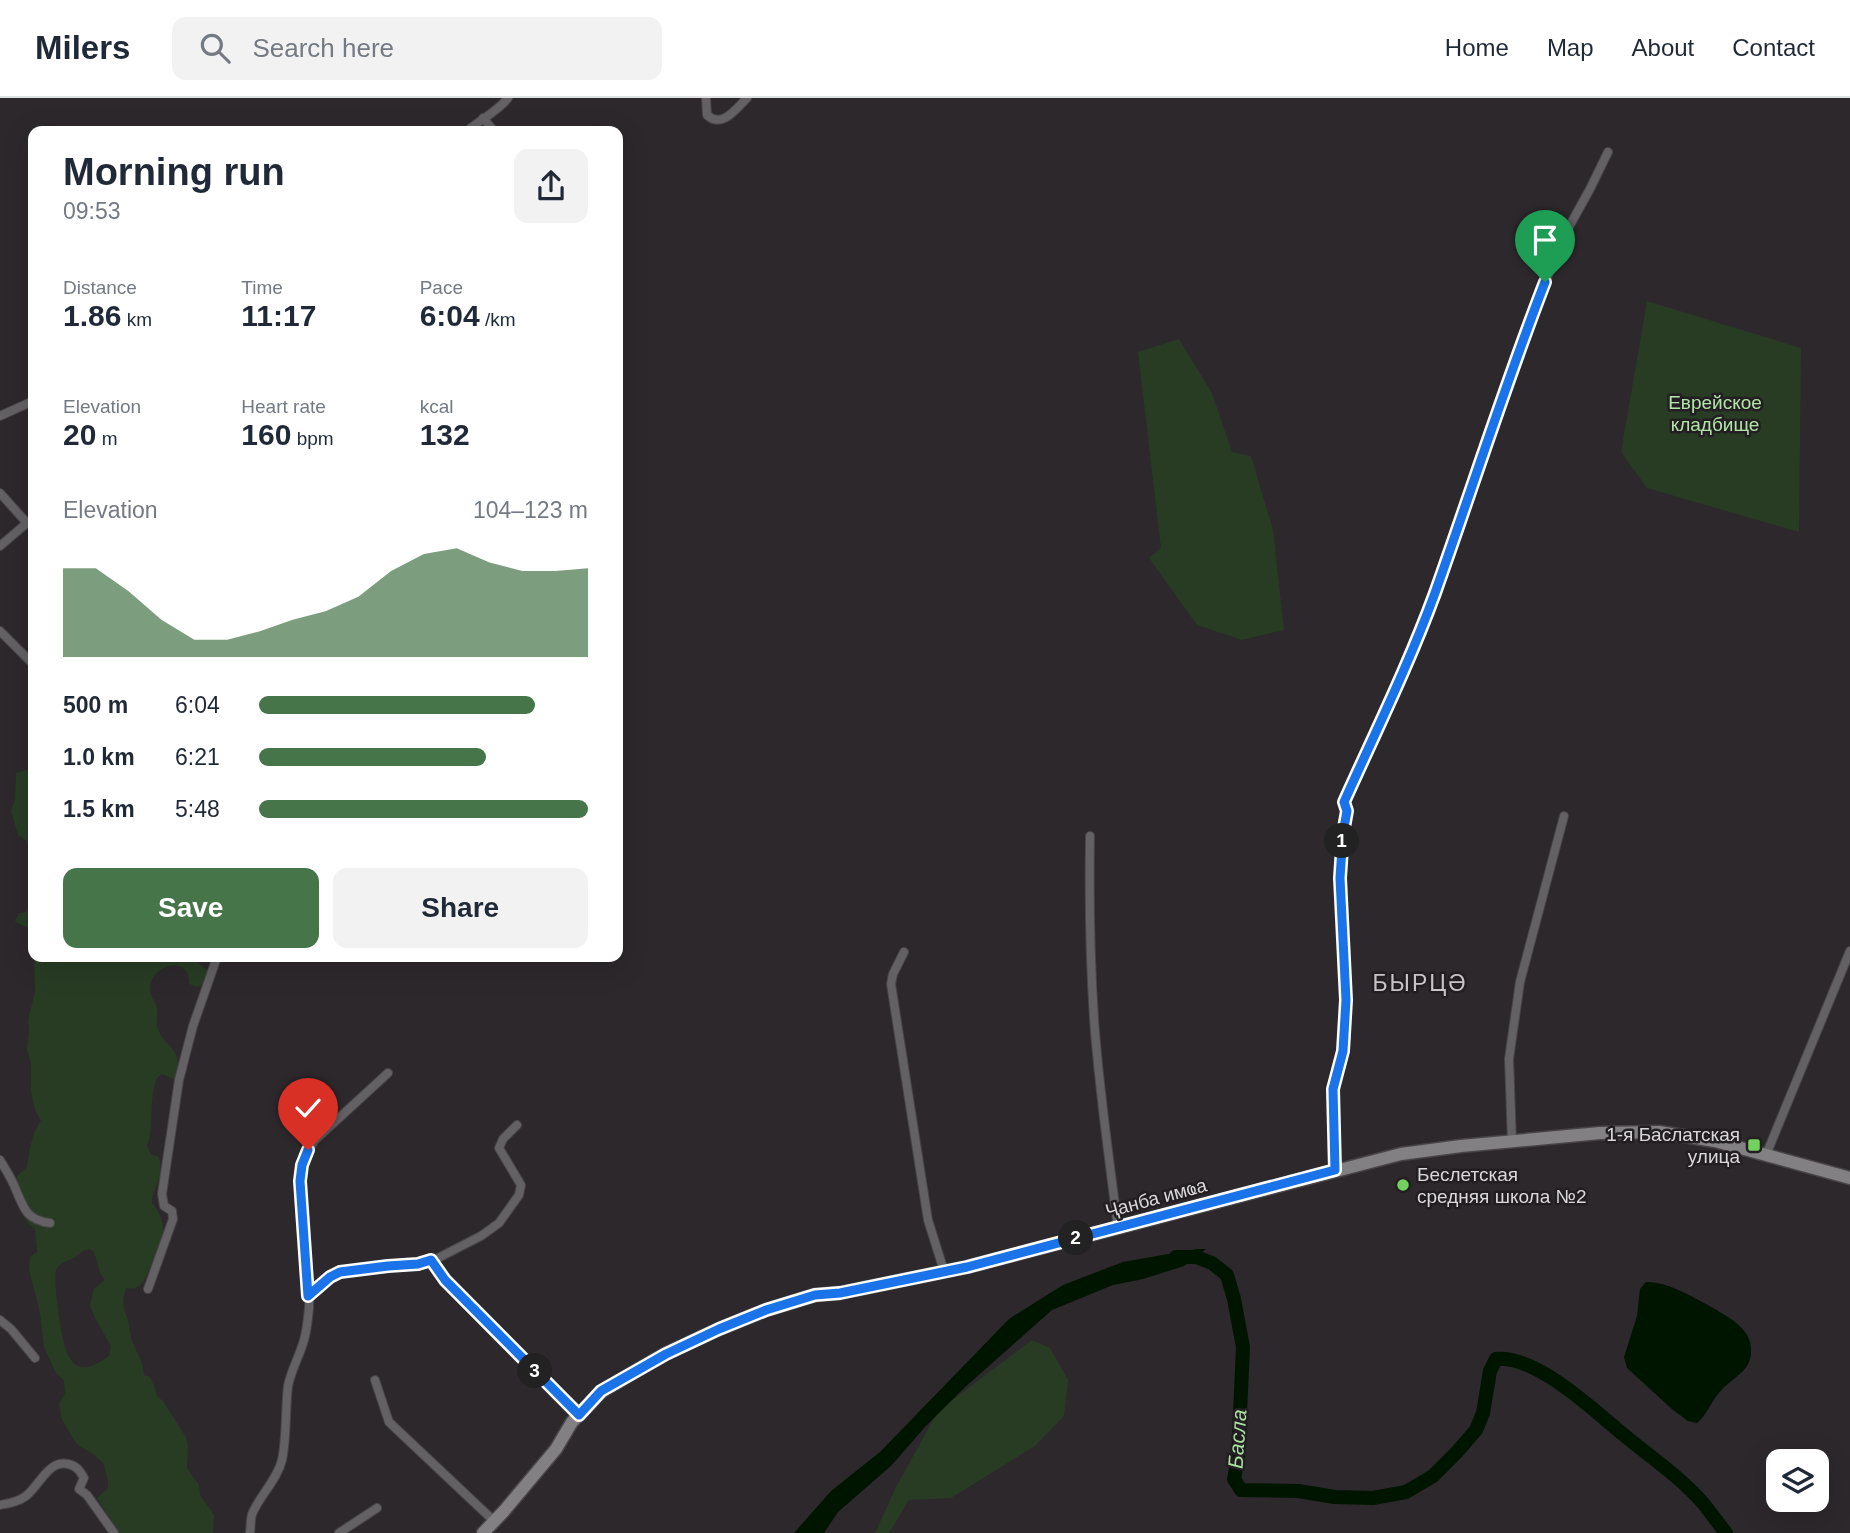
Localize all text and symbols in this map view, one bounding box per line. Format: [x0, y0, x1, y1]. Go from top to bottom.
search box [172, 17, 662, 80]
text: Milers [35, 29, 130, 66]
icon: search [196, 29, 234, 67]
text: Search here [252, 33, 394, 63]
text: Home [1445, 34, 1509, 61]
text: Map [1547, 34, 1594, 61]
text: About [1632, 34, 1694, 61]
text: Contact [1732, 34, 1815, 61]
button: share [514, 149, 588, 223]
text: Morning run [63, 151, 285, 193]
text: 09:53 [63, 198, 121, 224]
pin [1515, 210, 1575, 282]
icon: arrive [1526, 221, 1564, 259]
text: Distance [63, 277, 137, 298]
text: Time [241, 277, 283, 298]
text: Pace [420, 277, 463, 298]
text: 1.86 [63, 299, 121, 332]
text: 11:17 [241, 299, 316, 332]
text: 6:04 [420, 299, 480, 332]
text: km [121, 309, 152, 330]
text: /km [480, 309, 516, 330]
park label: Еврейское кладбище [1668, 392, 1762, 435]
text: Elevation [63, 396, 141, 417]
text: Heart rate [241, 396, 326, 417]
text: kcal [420, 396, 453, 417]
text: 20 [63, 418, 96, 451]
text: 160 [241, 418, 291, 451]
text: 132 [420, 418, 470, 451]
text: m [96, 428, 117, 449]
text: bpm [291, 428, 334, 449]
text: Elevation [63, 497, 158, 523]
text: 104–123 m [473, 497, 588, 523]
text: 500 m [63, 692, 128, 718]
text: 6:04 [175, 692, 220, 718]
text: 1.0 km [63, 744, 135, 770]
text: 6:21 [175, 744, 220, 770]
text: 1.5 km [63, 796, 135, 822]
text: 5:48 [175, 796, 220, 822]
pin: 1 [1324, 824, 1360, 858]
text: 1 [1336, 830, 1347, 851]
button: Save [63, 868, 319, 948]
button: Share [333, 868, 588, 948]
district label: БЫРЦӘ [1372, 970, 1468, 996]
pin [278, 1078, 338, 1150]
icon: check [289, 1089, 327, 1127]
place label: 1-я Баслатская улица [1606, 1124, 1740, 1167]
marker: 1-я Баслатская улица [1746, 1137, 1762, 1153]
place label: Беслетская средняя школа №2 [1417, 1164, 1586, 1207]
street label: Ҷанба имҩа [1103, 1174, 1209, 1222]
marker: Беслетская средняя школа №2 [1395, 1177, 1411, 1193]
pin: 2 [1058, 1220, 1094, 1256]
text: 2 [1070, 1227, 1081, 1248]
pin: 3 [518, 1354, 552, 1388]
text: 3 [529, 1360, 540, 1381]
water label: Басла [1223, 1409, 1251, 1469]
map controls [1766, 1449, 1829, 1512]
button: layers [1766, 1449, 1829, 1512]

